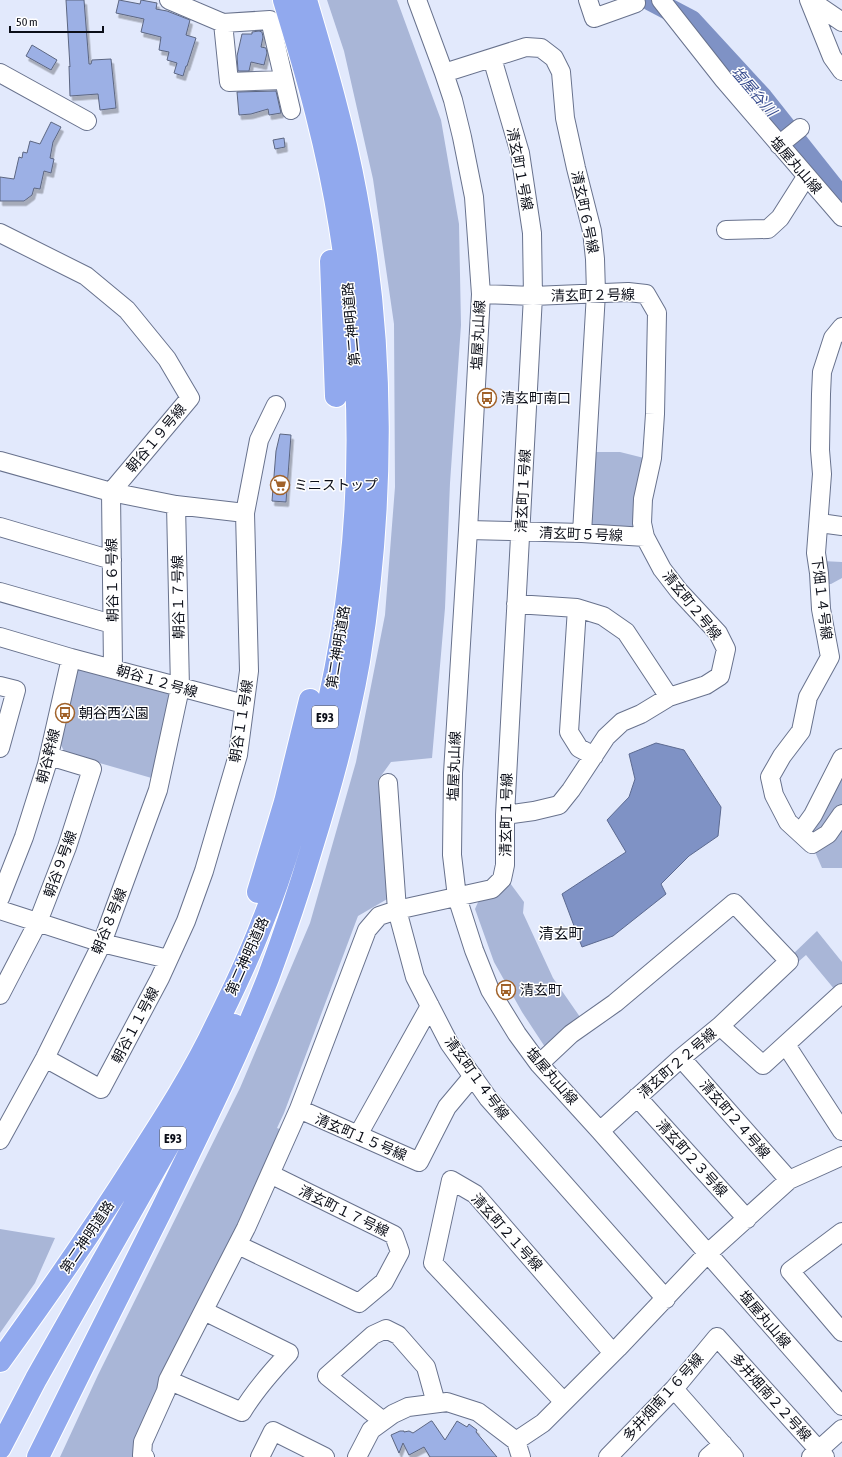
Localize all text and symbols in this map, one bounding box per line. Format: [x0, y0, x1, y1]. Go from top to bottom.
scale bar [10, 8, 103, 34]
text: 50 m [16, 15, 38, 29]
water label: 塩屋谷川 [728, 63, 781, 121]
street label: 清玄町１号線 [504, 126, 536, 212]
street label: 塩屋丸山線 [767, 133, 825, 197]
street label: 清玄町６号線 [568, 169, 602, 255]
street label: 第二神明道路 [339, 281, 363, 367]
street label: 清玄町２号線 [551, 286, 635, 304]
street label: 塩屋丸山線 [468, 300, 488, 370]
bus stop icon: 清玄町南口 [476, 387, 498, 409]
place label: 清玄町南口 [501, 390, 571, 406]
street label: 朝谷１９号線 [123, 401, 189, 475]
street label: 清玄町１号線 [513, 449, 533, 533]
supermarket icon: ミニストップ [269, 474, 291, 496]
place label: ミニストップ [294, 477, 378, 493]
street label: 清玄町５号線 [539, 525, 623, 543]
street label: 朝谷１６号線 [103, 538, 121, 622]
street label: 朝谷１７号線 [169, 555, 187, 639]
street label: 下畑１４号線 [809, 555, 835, 641]
street label: 清玄町２号線 [659, 567, 725, 643]
street label: 第二神明道路 [324, 604, 352, 690]
street label: 朝谷１２号線 [114, 662, 200, 700]
street label: 朝谷１１号線 [227, 678, 255, 764]
bus stop icon: 朝谷西公園 [54, 702, 76, 724]
place label: 朝谷西公園 [79, 705, 149, 721]
road number: E93 [312, 706, 338, 728]
street label: 朝谷幹線 [33, 727, 63, 785]
street label: 塩屋丸山線 [445, 731, 463, 801]
street label: 清玄町１号線 [497, 773, 515, 857]
street label: 朝谷９号線 [41, 828, 79, 900]
street label: 朝谷８号線 [88, 886, 130, 956]
street label: 第二神明道路 [223, 914, 271, 998]
district label: 清玄町 [538, 925, 584, 942]
bus stop icon: 清玄町 [495, 979, 517, 1001]
place label: 清玄町 [520, 982, 562, 998]
street label: 朝谷１１号線 [108, 984, 162, 1066]
street label: 清玄町２２号線 [635, 1025, 719, 1101]
street label: 清玄町１４号線 [442, 1034, 512, 1122]
street label: 塩屋丸山線 [523, 1044, 581, 1108]
street label: 清玄町２４号線 [697, 1077, 773, 1161]
street label: 清玄町１５号線 [313, 1110, 409, 1164]
street label: 清玄町２３号線 [653, 1116, 731, 1200]
road number: E93 [160, 1127, 186, 1149]
street label: 清玄町１７号線 [296, 1182, 392, 1240]
street label: 清玄町２１号線 [468, 1190, 546, 1274]
street label: 第二神明道路 [57, 1198, 117, 1276]
street label: 塩屋丸山線 [736, 1287, 794, 1351]
street label: 多井畑南１６号線 [620, 1350, 706, 1444]
street label: 多井畑南２２号線 [728, 1350, 814, 1444]

